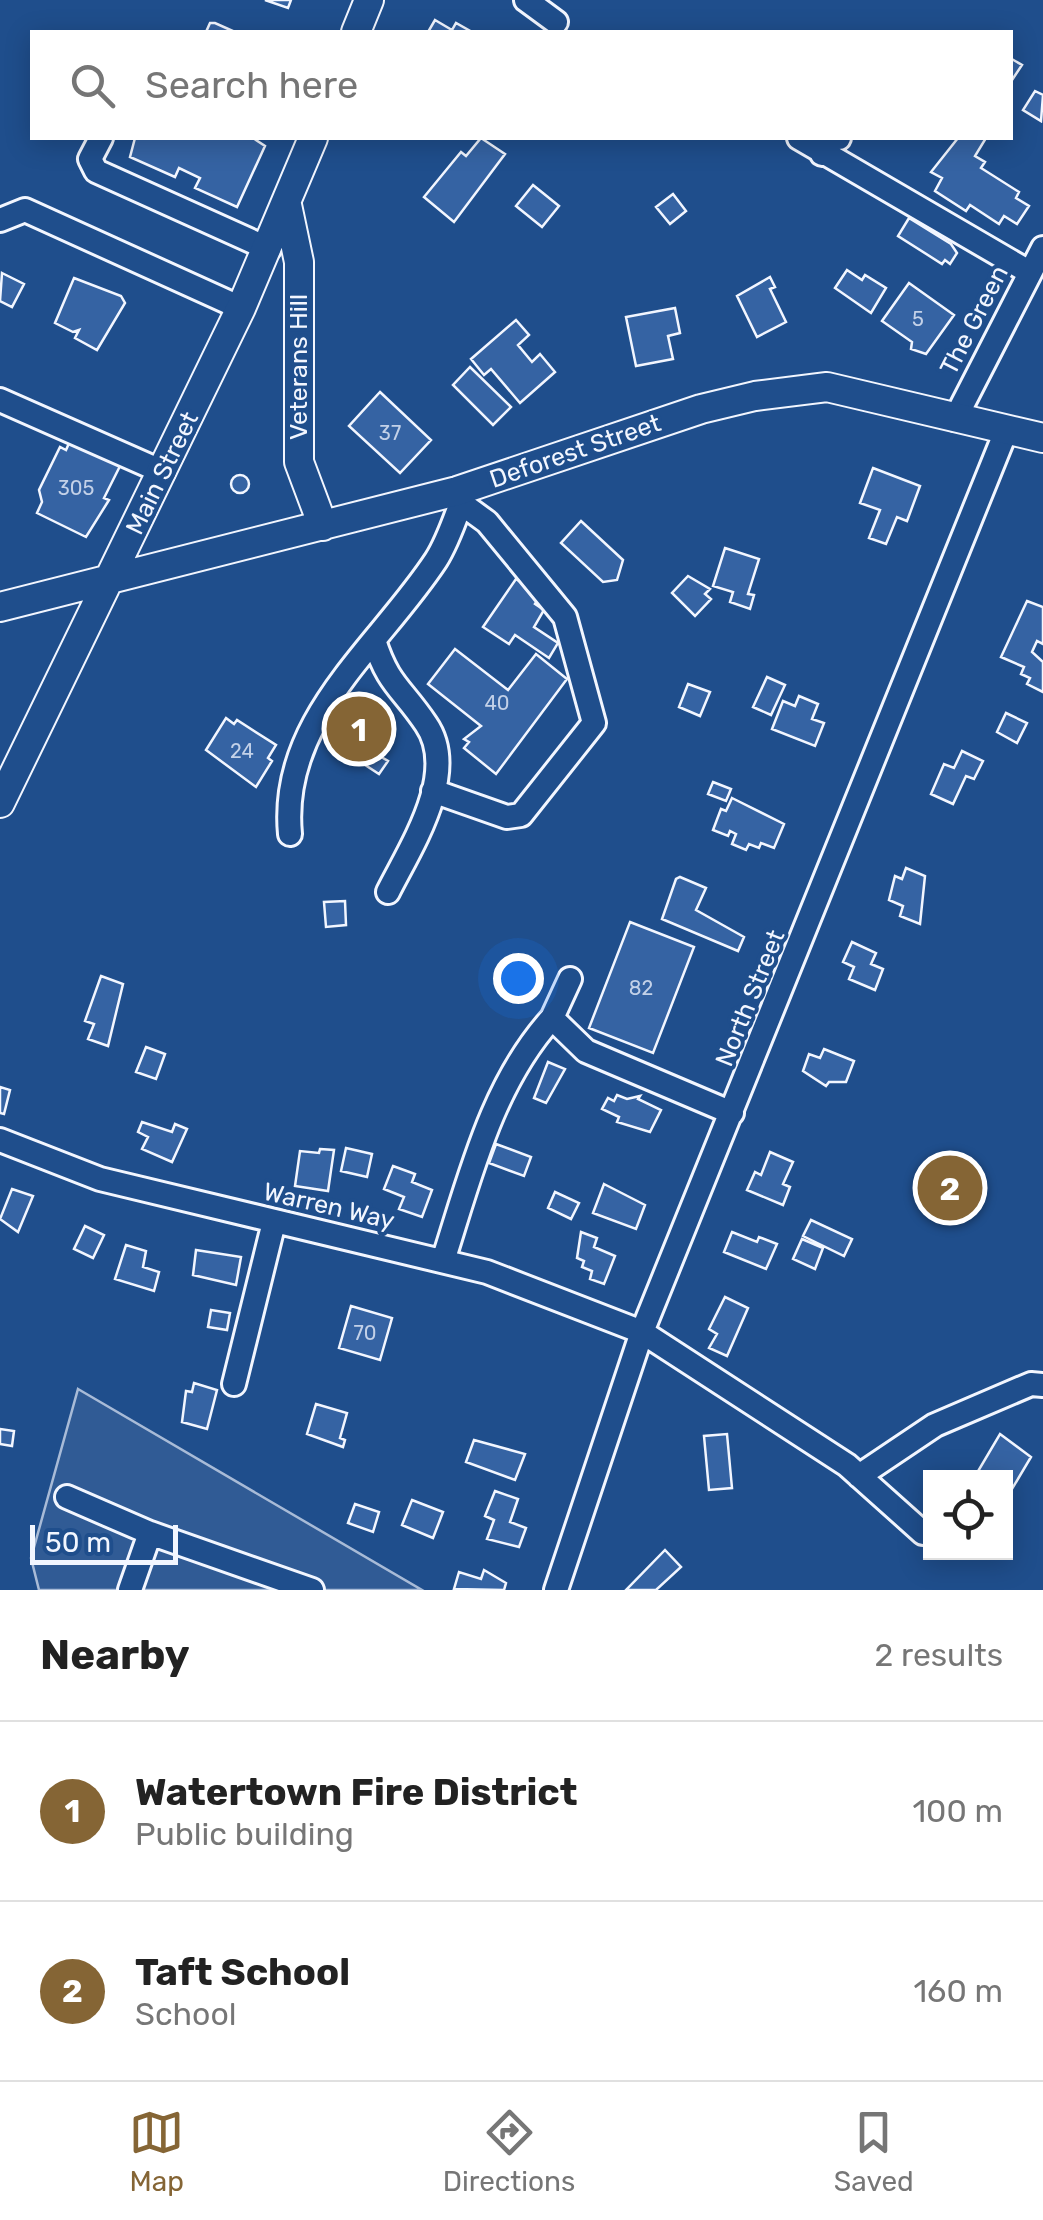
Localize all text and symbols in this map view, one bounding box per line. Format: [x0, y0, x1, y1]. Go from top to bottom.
search box [30, 30, 1013, 140]
icon: search [65, 58, 120, 113]
text: Search here [145, 62, 358, 108]
street label: The Green [934, 261, 1014, 379]
street label: Veterans Hill [284, 294, 313, 440]
house number: 5 [912, 307, 924, 331]
street label: Main Street [120, 407, 204, 539]
street label: Deforest Street [486, 408, 665, 494]
house number: 37 [379, 421, 401, 445]
house number: 305 [58, 476, 94, 500]
house number: 40 [484, 691, 510, 715]
pin: 1 [326, 692, 392, 766]
house number: 24 [230, 739, 254, 763]
street label: North Street [709, 925, 791, 1070]
your location [493, 953, 544, 1004]
house number: 82 [629, 976, 653, 1000]
pin: 2 [918, 1150, 982, 1226]
street label: Warren Way [261, 1177, 398, 1235]
house number: 70 [354, 1321, 376, 1345]
map controls [923, 1470, 1013, 1560]
button: locate [923, 1470, 1013, 1560]
scale bar [30, 1520, 178, 1564]
text: 50 m [45, 1526, 111, 1559]
text: Nearby [40, 1630, 190, 1680]
text: 2 results [874, 1636, 1003, 1674]
text: Watertown Fire District [135, 1769, 578, 1815]
text: 1 [65, 1792, 80, 1830]
text: 100 m [912, 1792, 1003, 1830]
text: Public building [135, 1815, 354, 1853]
text: Taft School [135, 1949, 350, 1995]
text: 2 [62, 1972, 83, 2010]
text: 160 m [913, 1972, 1003, 2010]
text: School [135, 1995, 237, 2033]
tab: Map [129, 2105, 184, 2198]
tab: Directions [443, 2105, 575, 2198]
tab: Saved [834, 2105, 914, 2198]

